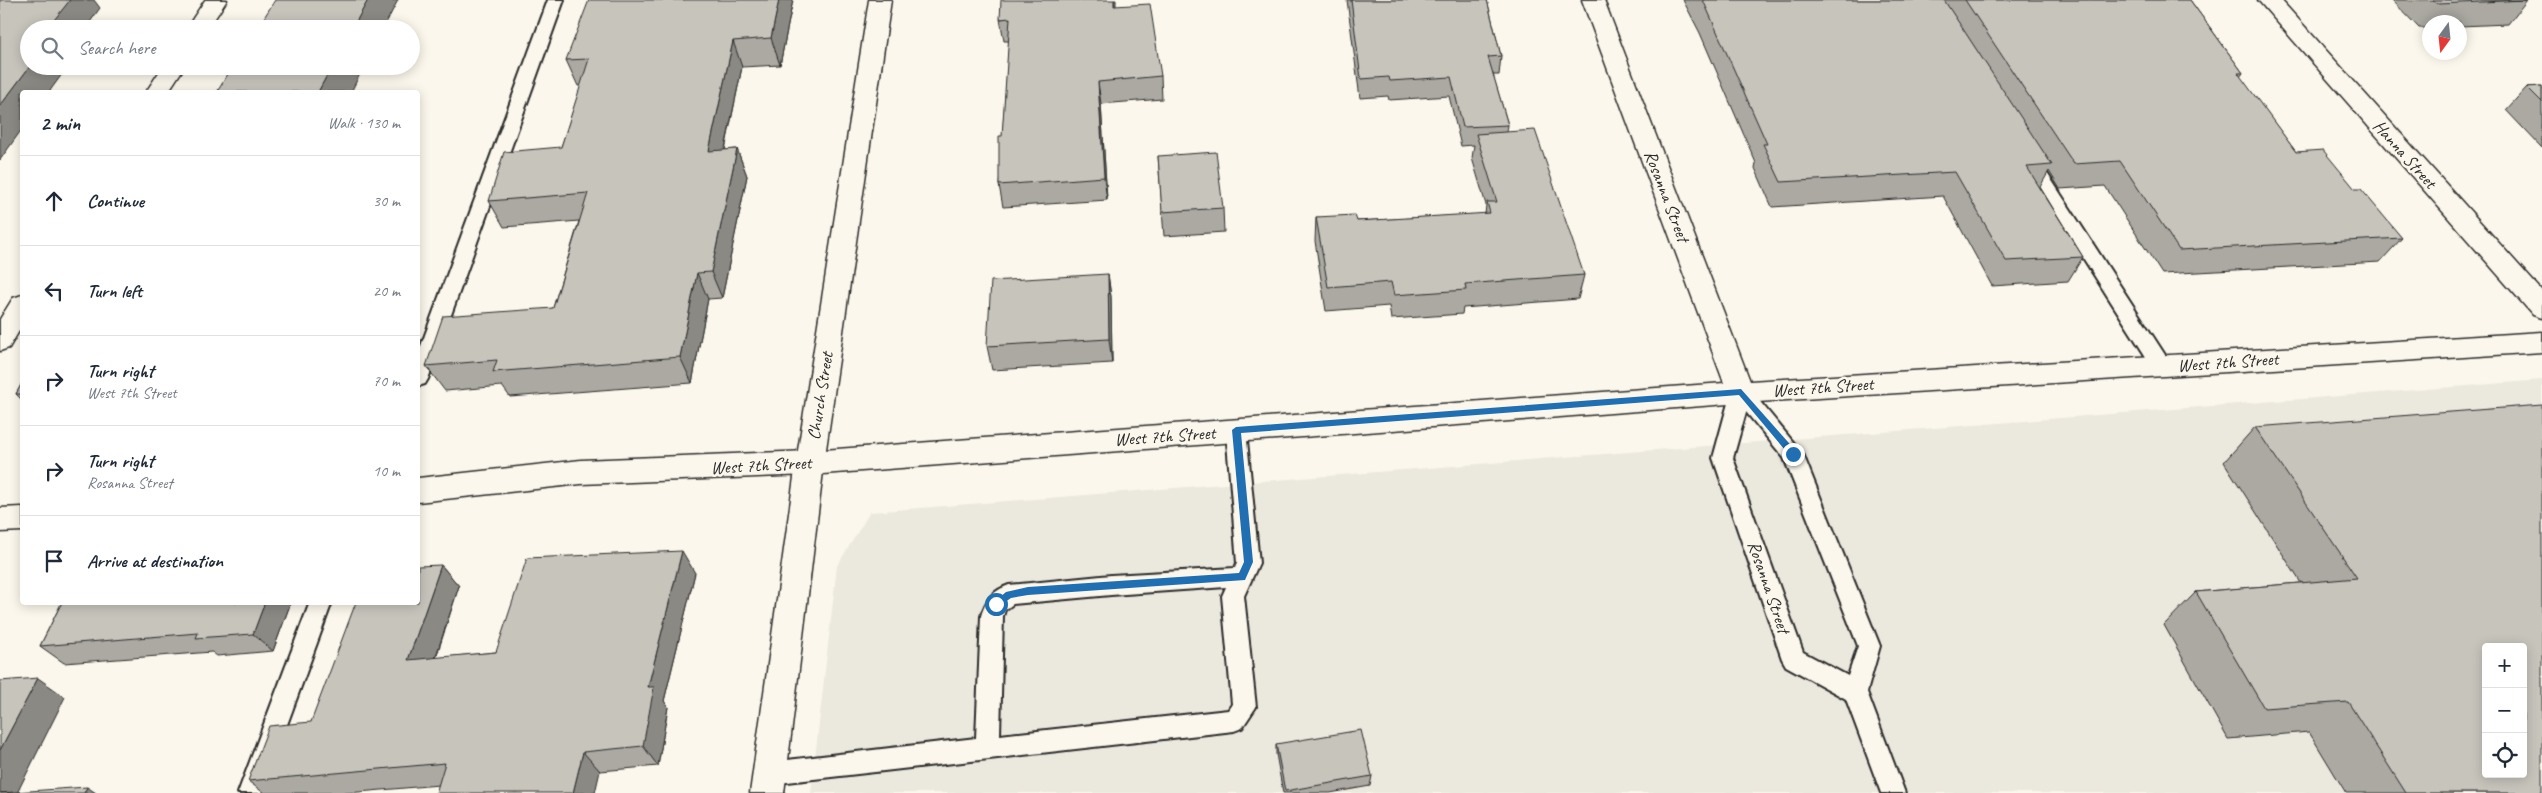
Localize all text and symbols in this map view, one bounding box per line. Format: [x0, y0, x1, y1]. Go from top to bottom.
north arrow [2422, 15, 2467, 60]
search box [20, 20, 420, 75]
icon: search [38, 34, 66, 62]
text: Search here [78, 36, 155, 60]
text: 2 min [40, 110, 80, 136]
text: Walk · 130 m [328, 113, 400, 133]
street label: Hanna Street [2369, 115, 2443, 194]
street label: Rosanna Street [1639, 147, 1696, 248]
icon: ahead [40, 187, 68, 215]
text: Continue [87, 189, 144, 213]
text: 30 m [373, 191, 400, 211]
icon: left [40, 277, 68, 305]
text: Turn left [87, 279, 142, 303]
text: 20 m [373, 281, 400, 301]
street label: West 7th Street [2177, 347, 2281, 376]
street label: Church Street [802, 349, 838, 441]
text: Turn right [87, 359, 154, 383]
icon: right [40, 367, 68, 395]
text: 70 m [373, 371, 400, 391]
street label: West 7th Street [1772, 372, 1876, 401]
text: West 7th Street [87, 383, 177, 403]
street label: West 7th Street [1114, 421, 1218, 450]
route end [1782, 443, 1805, 466]
text: Turn right [87, 449, 154, 473]
street label: West 7th Street [710, 451, 814, 479]
icon: right [40, 457, 68, 485]
text: 10 m [373, 461, 400, 481]
text: Rosanna Street [87, 473, 173, 493]
street label: Rosanna Street [1743, 538, 1796, 639]
icon: arrive [40, 547, 68, 575]
text: Arrive at destination [87, 549, 223, 573]
route start [985, 593, 1008, 616]
map controls [2482, 643, 2527, 778]
button: + [2482, 643, 2527, 688]
button: − [2482, 688, 2527, 733]
button: locate [2482, 733, 2527, 778]

